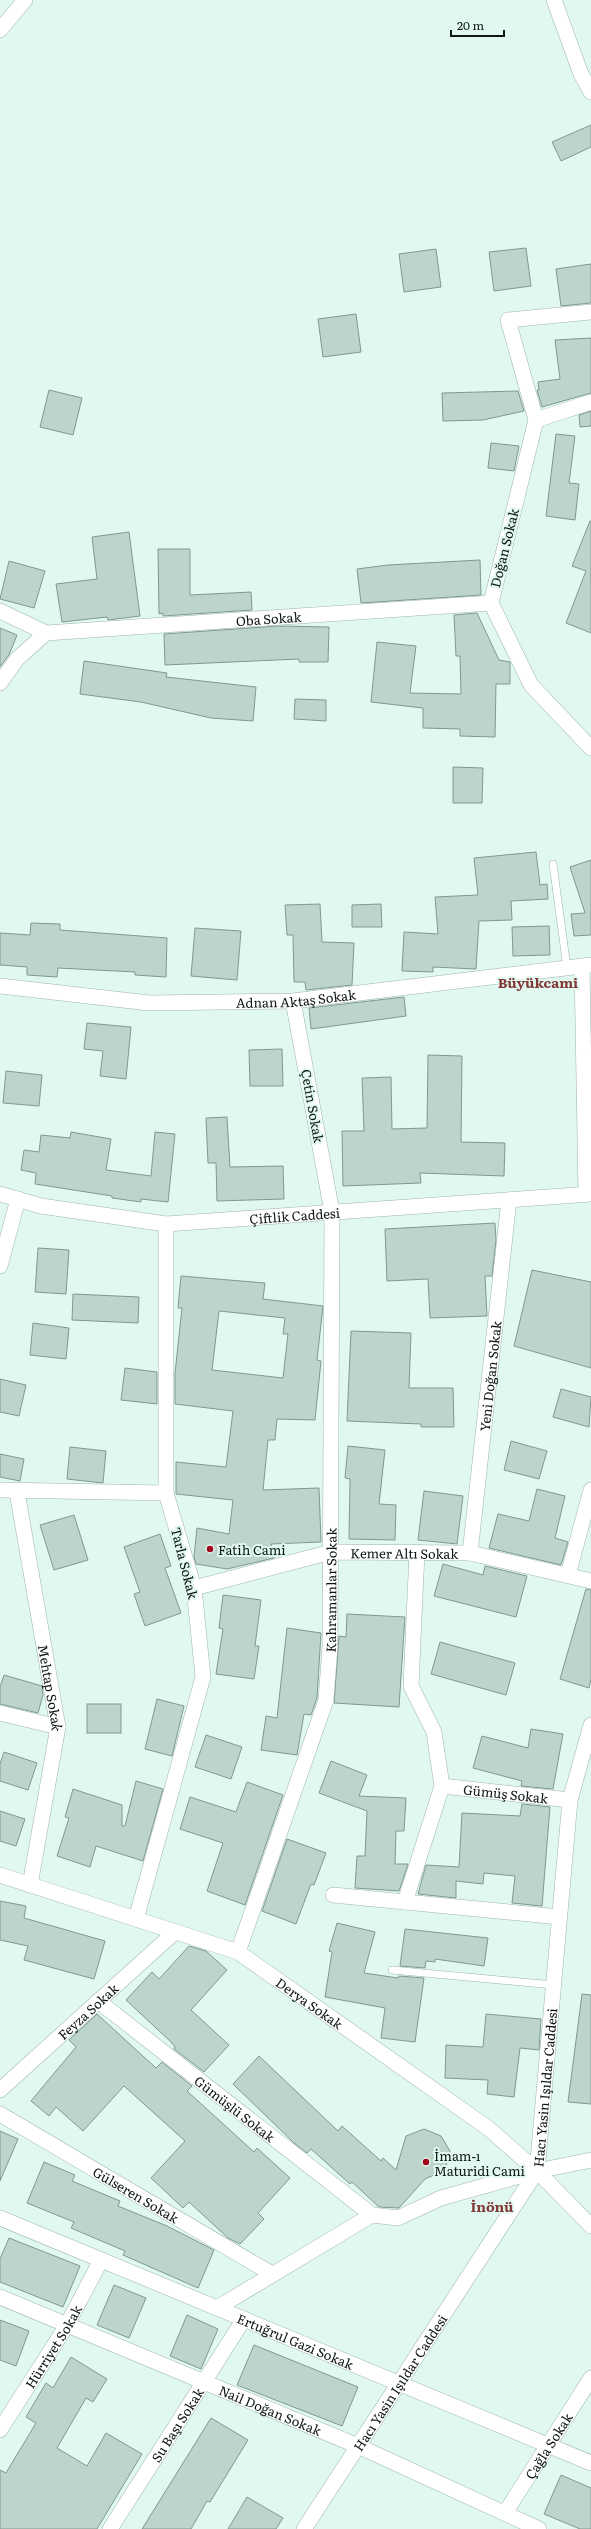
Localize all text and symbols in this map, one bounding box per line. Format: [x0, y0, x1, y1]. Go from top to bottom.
scale bar [451, 12, 504, 38]
text: 20 m [457, 16, 484, 34]
street label: Doğan Sokak [485, 505, 523, 590]
street label: Oba Sokak [235, 606, 303, 630]
district label: Büyükcami [498, 972, 578, 992]
street label: Adnan Aktaş Sokak [236, 984, 358, 1011]
street label: Çetin Sokak [297, 1068, 329, 1145]
street label: Çiftlik Caddesi [249, 1202, 341, 1228]
street label: Yeni Doğan Sokak [474, 1319, 505, 1432]
street label: Tarla Sokak [167, 1525, 203, 1602]
street label: Kahramanlar Sokak [320, 1527, 340, 1653]
place label: Fatih Cami [218, 1540, 286, 1559]
street label: Kemer Altı Sokak [350, 1543, 459, 1562]
marker: Fatih Cami [205, 1544, 215, 1554]
street label: Mehtap Sokak [34, 1643, 68, 1734]
street label: Gümüş Sokak [462, 1779, 550, 1807]
street label: Derya Sokak [273, 1972, 348, 2033]
street label: Feyza Sokak [53, 1978, 123, 2043]
street label: Hacı Yasin Işıldar Caddesi [528, 2007, 561, 2168]
street label: Gümüşlü Sokak [191, 2071, 280, 2146]
place label: İmam-ı Maturidi Cami [434, 2146, 526, 2180]
marker: İmam-ı Maturidi Cami [421, 2157, 431, 2167]
street label: Gülseren Sokak [90, 2161, 184, 2227]
district label: İnönü [471, 2196, 514, 2216]
street label: Hürriyet Sokak [20, 2300, 86, 2392]
street label: Ertuğrul Gazi Sokak [234, 2308, 358, 2374]
street label: Hacı Yasin Işıldar Caddesi [348, 2310, 451, 2454]
street label: Nail Doğan Sokak [216, 2380, 326, 2440]
street label: Su Başı Sokak [146, 2383, 208, 2465]
street label: Çağla Sokak [520, 2408, 577, 2482]

